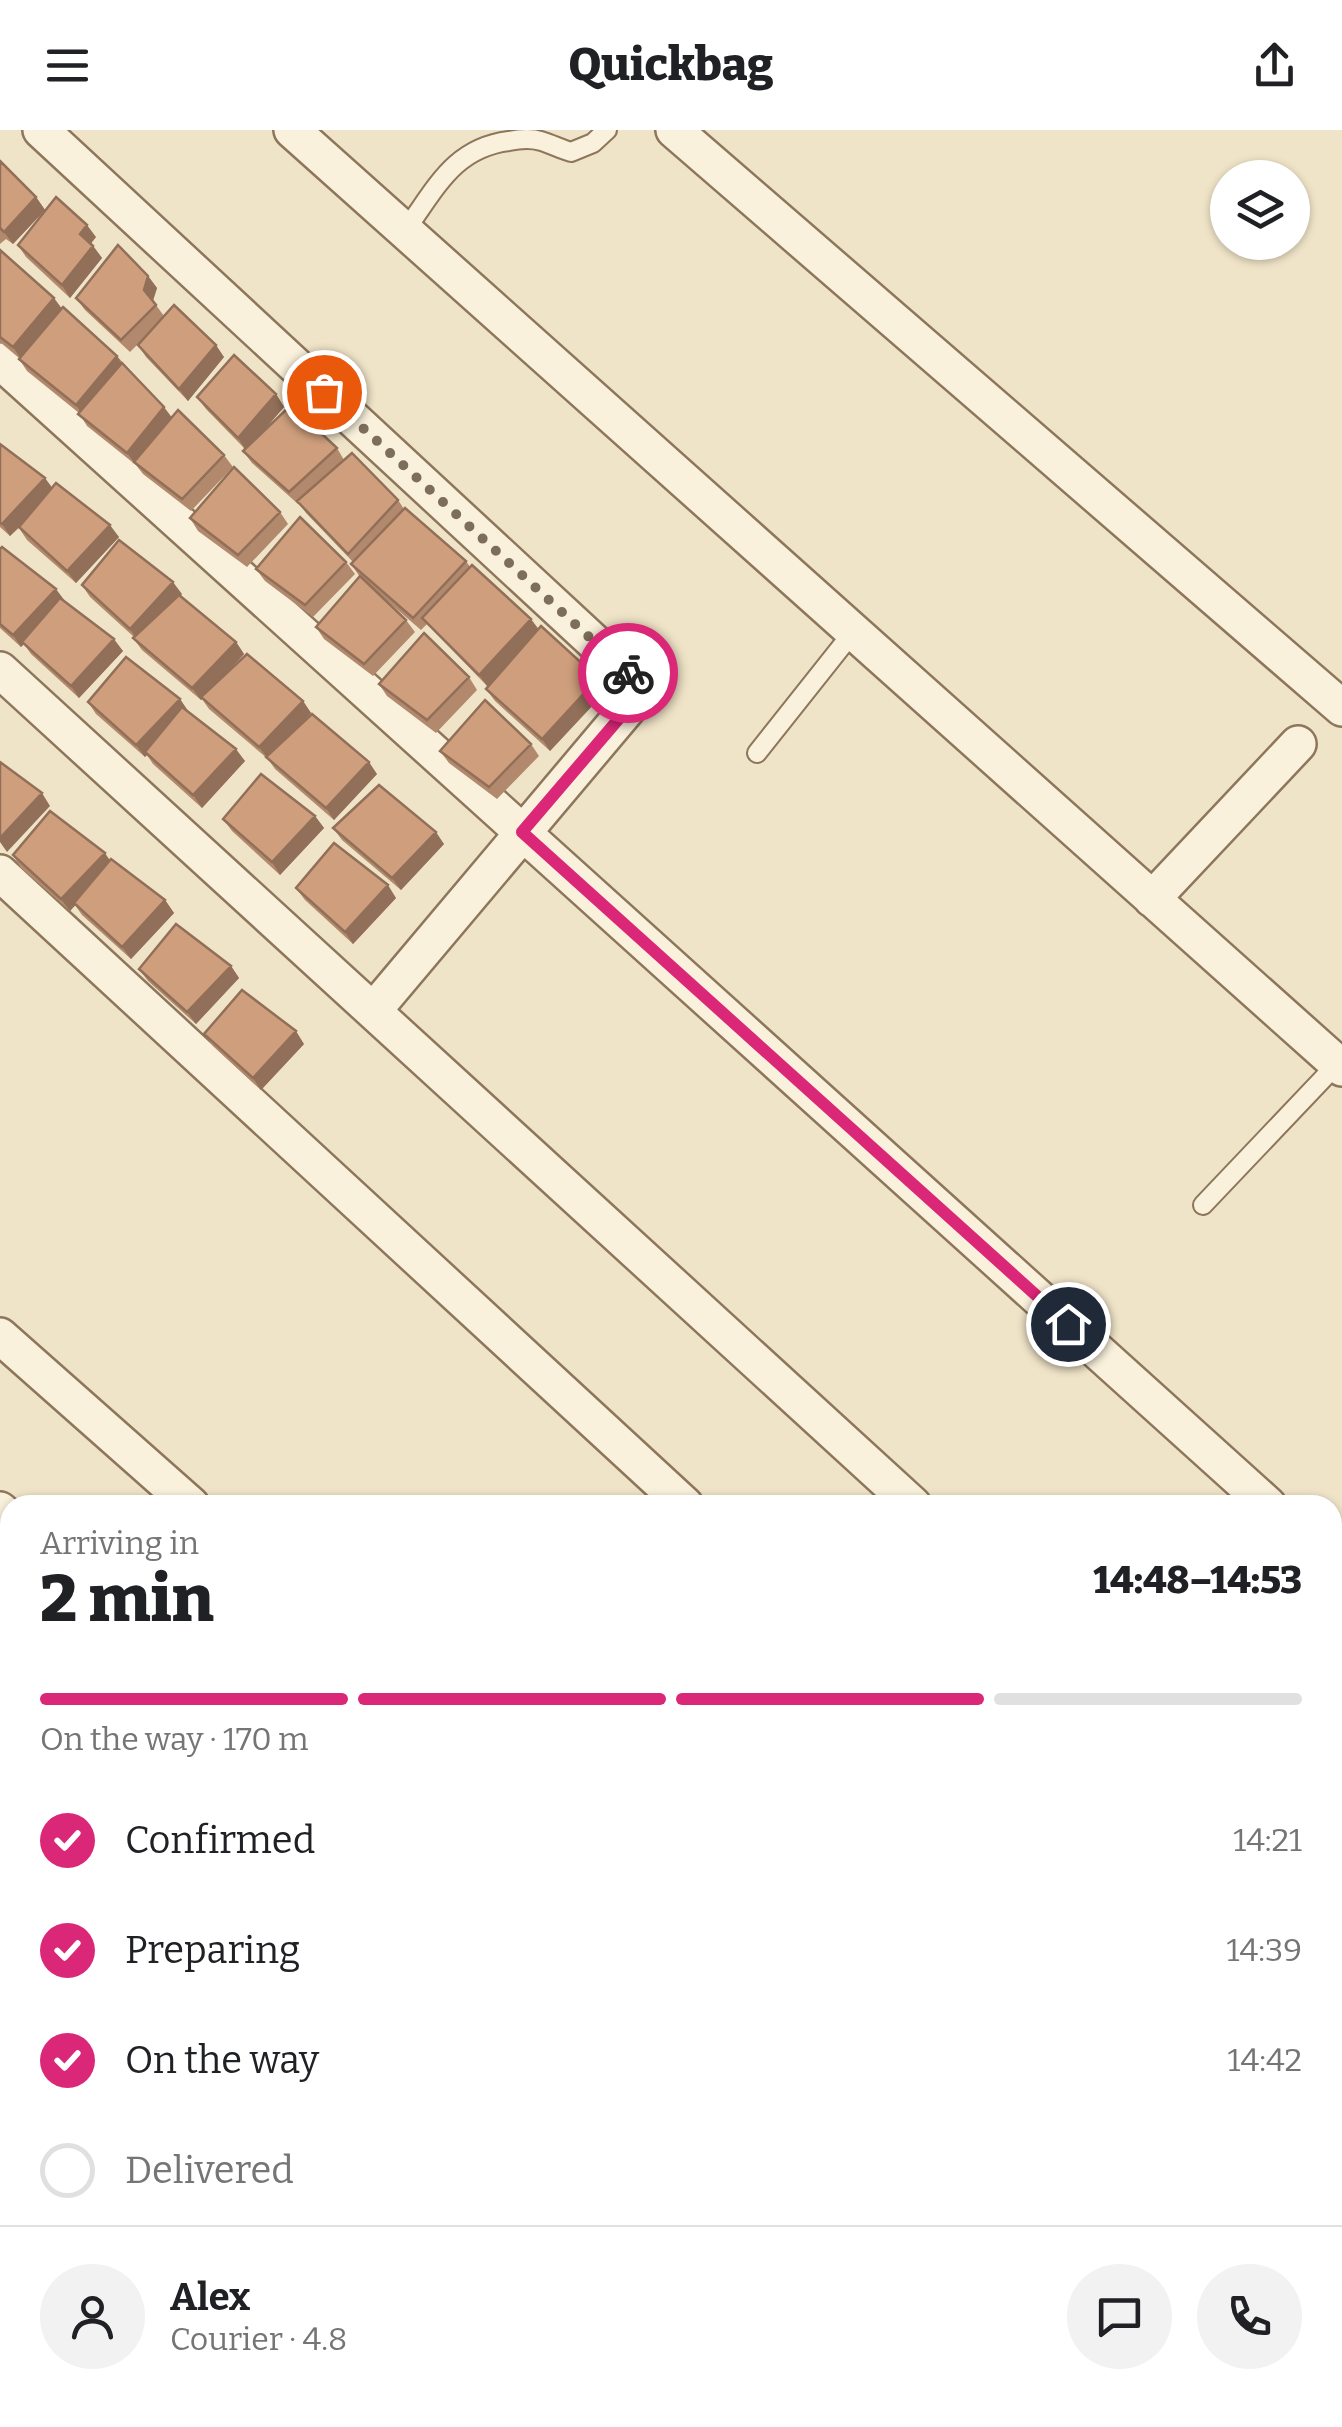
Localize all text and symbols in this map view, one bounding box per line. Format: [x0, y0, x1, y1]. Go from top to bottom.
icon: menu [40, 38, 95, 93]
text: Quickbag [568, 38, 774, 92]
icon: share [1247, 38, 1302, 93]
map controls [1210, 160, 1310, 260]
button: layers [1210, 160, 1310, 260]
pin [282, 350, 367, 435]
icon: bag [297, 365, 352, 420]
courier [578, 623, 678, 723]
icon: bike [601, 646, 656, 701]
pin [1026, 1282, 1111, 1367]
icon: home [1041, 1297, 1096, 1352]
text: Arriving in [40, 1524, 199, 1562]
text: 14:48–14:53 [1093, 1557, 1302, 1603]
text: 2 min [40, 1560, 214, 1638]
text: On the way · 170 m [40, 1720, 309, 1758]
icon: check [40, 1813, 95, 1868]
text: Confirmed [125, 1817, 315, 1863]
text: 14:21 [1233, 1821, 1302, 1859]
icon: check [40, 1923, 95, 1978]
text: Preparing [125, 1927, 300, 1973]
text: 14:39 [1227, 1931, 1302, 1969]
icon: check [40, 2033, 95, 2088]
text: On the way [125, 2037, 319, 2083]
text: 14:42 [1227, 2041, 1302, 2079]
text: Delivered [125, 2147, 294, 2193]
button: person [40, 2264, 145, 2369]
button: chat [1067, 2264, 1172, 2369]
button: phone [1197, 2264, 1302, 2369]
text: Alex [170, 2274, 250, 2320]
text: Courier · 4.8 [170, 2320, 347, 2358]

